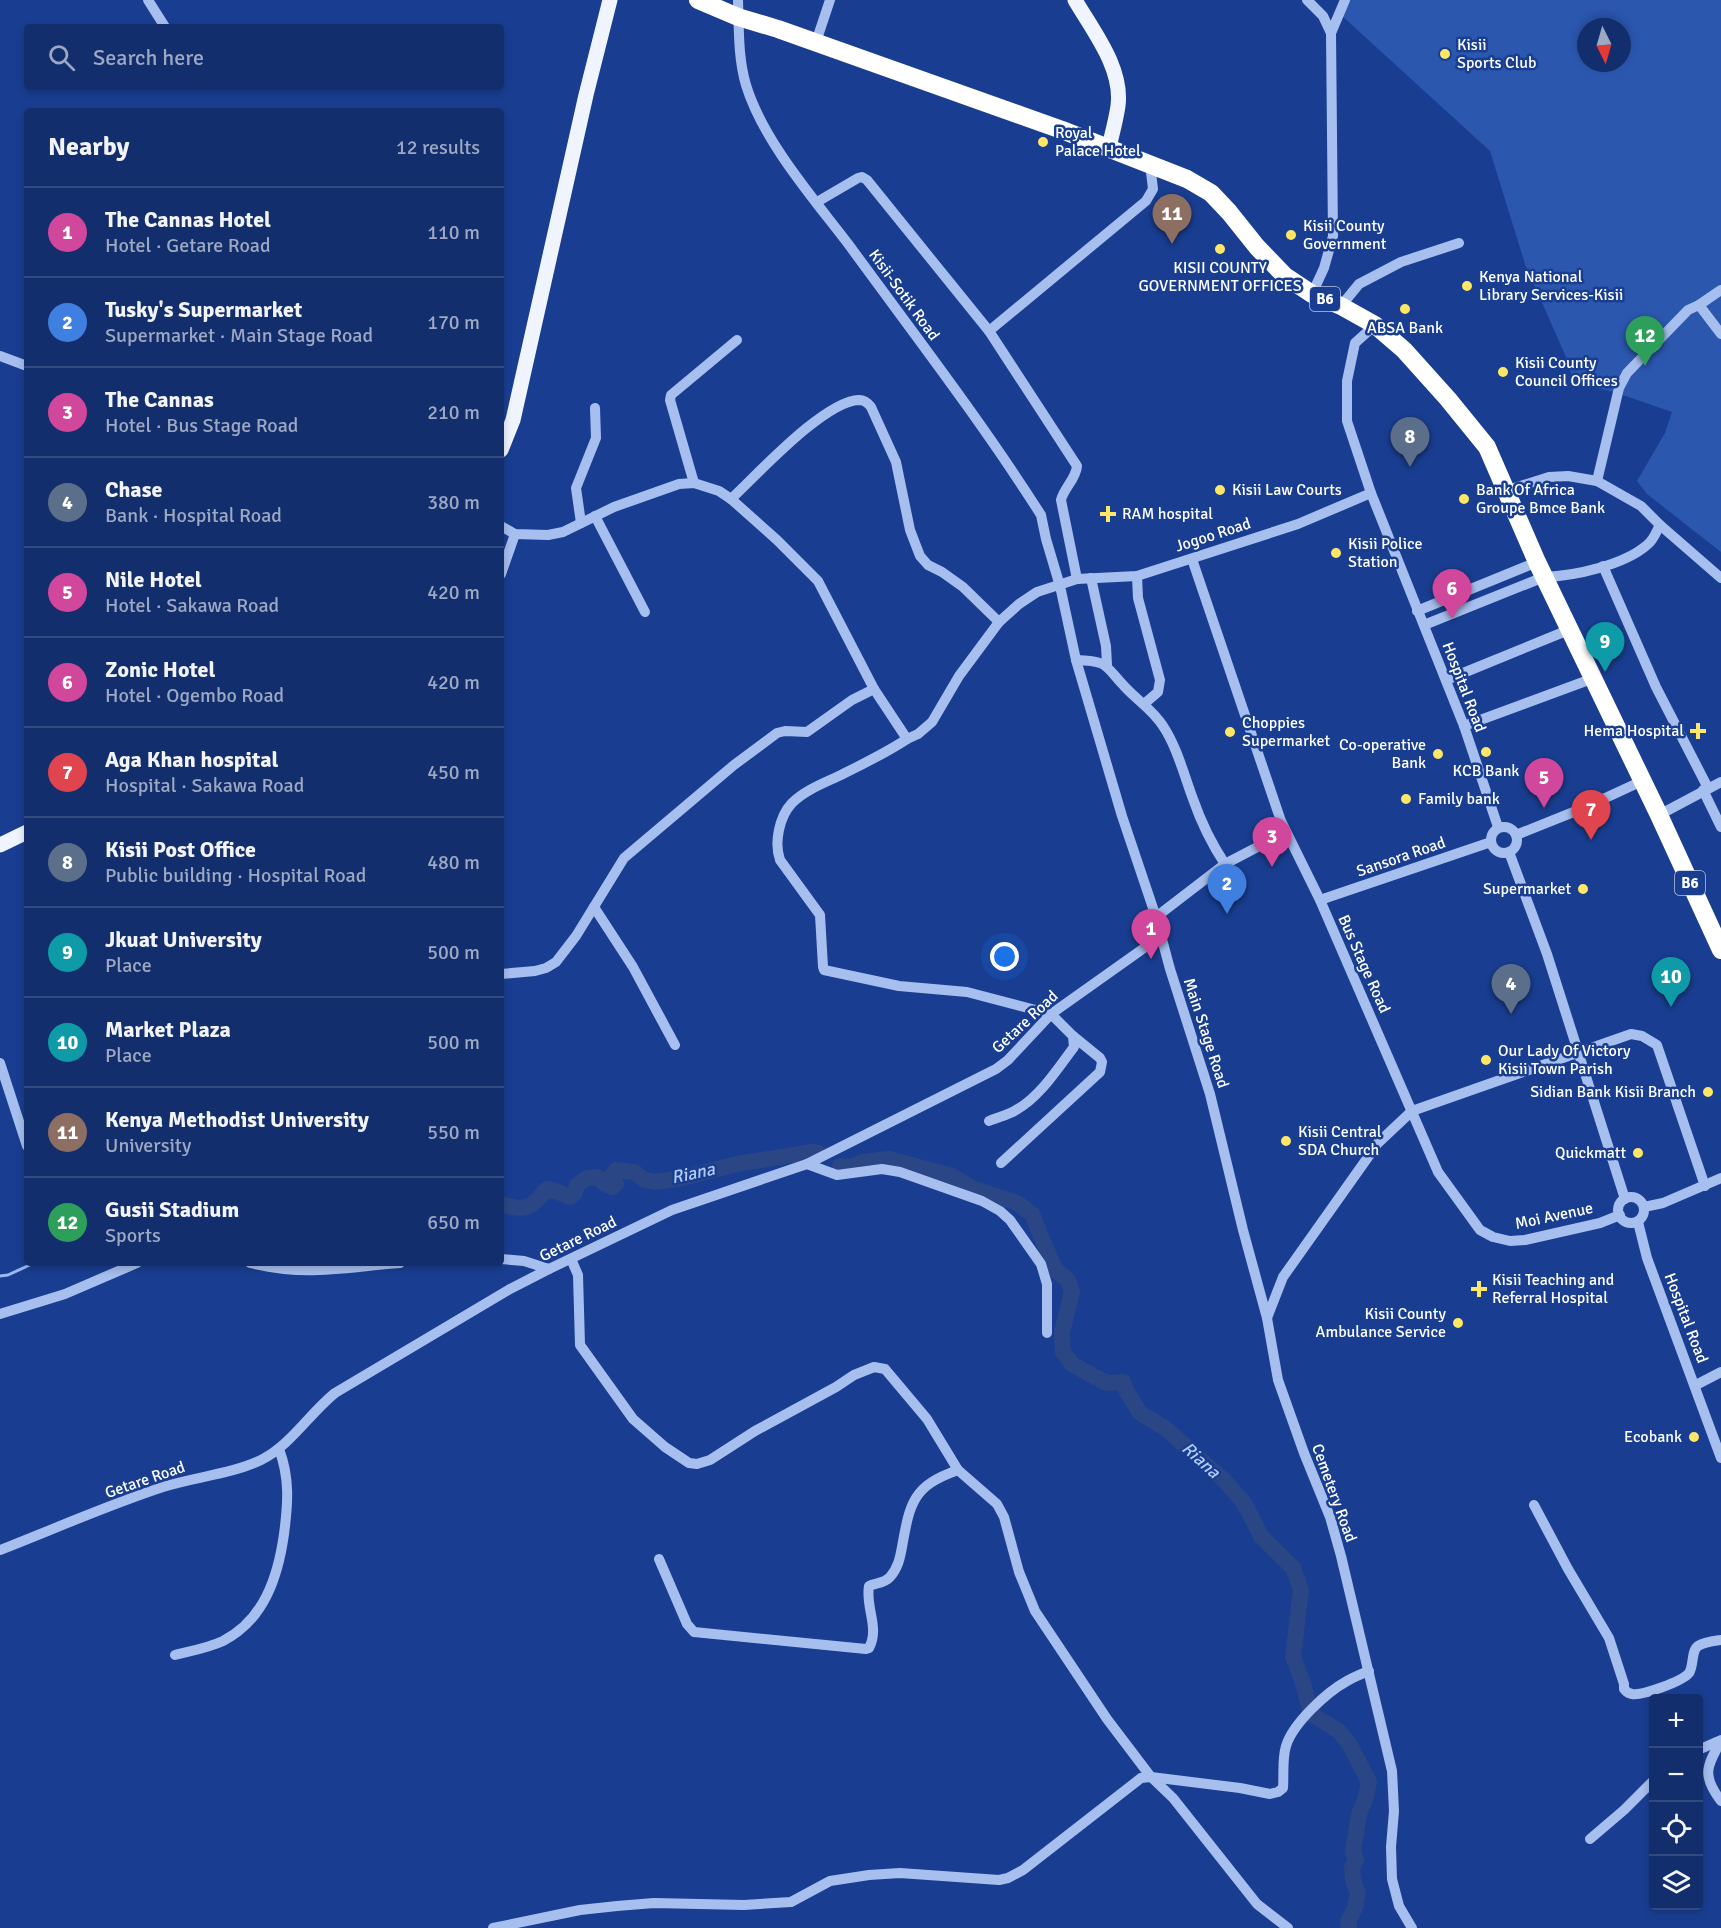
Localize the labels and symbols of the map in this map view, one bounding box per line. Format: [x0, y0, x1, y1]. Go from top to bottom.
north arrow [1577, 18, 1631, 72]
place label: Kisii Sports Club [1457, 35, 1536, 73]
marker: Kisii Sports Club [1438, 47, 1452, 61]
place label: Royal Palace Hotel [1055, 123, 1141, 161]
marker: Royal Palace Hotel [1036, 135, 1050, 149]
pin: 11 [1152, 194, 1192, 244]
place label: Kisii County Government [1303, 216, 1387, 254]
marker: Kisii County Government [1284, 228, 1298, 242]
marker: KISII COUNTY GOVERNMENT OFFICES [1213, 242, 1227, 256]
street label: Kisii-Sotik Road [864, 245, 944, 345]
place label: KISII COUNTY GOVERNMENT OFFICES [1138, 258, 1302, 296]
place label: Kenya National Library Services-Kisii [1479, 267, 1623, 305]
marker: Kenya National Library Services-Kisii [1460, 279, 1474, 293]
road number: B6 [1310, 287, 1340, 311]
marker: ABSA Bank [1398, 302, 1412, 316]
pin: 12 [1626, 316, 1664, 366]
place label: ABSA Bank [1367, 318, 1443, 338]
place label: Kisii County Council Offices [1515, 353, 1618, 391]
marker: Kisii County Council Offices [1496, 365, 1510, 379]
pin: 8 [1390, 418, 1430, 467]
place label: Kisii Law Courts [1232, 480, 1342, 500]
place label: Bank Of Africa Groupe Bmce Bank [1476, 480, 1605, 518]
marker: Kisii Law Courts [1213, 483, 1227, 497]
marker: Bank Of Africa Groupe Bmce Bank [1457, 492, 1471, 506]
place label: RAM hospital [1122, 504, 1213, 524]
marker: RAM hospital [1099, 505, 1117, 523]
street label: Jogoo Road [1173, 513, 1253, 557]
place label: Kisii Police Station [1348, 534, 1422, 572]
marker: Kisii Police Station [1329, 546, 1343, 560]
pin: 6 [1432, 570, 1472, 619]
pin: 9 [1586, 622, 1624, 672]
street label: Hospital Road [1438, 639, 1490, 735]
place label: Choppies Supermarket [1242, 713, 1330, 751]
place label: Hema Hospital [1584, 721, 1684, 741]
marker: Hema Hospital [1689, 722, 1707, 740]
marker: Choppies Supermarket [1223, 725, 1237, 739]
place label: Co-operative Bank [1339, 735, 1426, 773]
marker: KCB Bank [1479, 745, 1493, 759]
marker: Co-operative Bank [1431, 747, 1445, 761]
pin: 5 [1524, 758, 1564, 808]
place label: KCB Bank [1453, 761, 1519, 781]
place label: Family bank [1418, 789, 1500, 809]
pin: 7 [1572, 790, 1610, 840]
marker: Family bank [1399, 792, 1413, 806]
pin: 3 [1252, 818, 1292, 867]
street label: Sansora Road [1354, 832, 1448, 882]
pin: 2 [1208, 864, 1246, 914]
road number: B6 [1675, 871, 1705, 895]
place label: Supermarket [1483, 879, 1571, 899]
marker: Supermarket [1576, 882, 1590, 896]
pin: 1 [1132, 910, 1170, 959]
street label: Bus Stage Road [1333, 912, 1395, 1016]
your location [990, 942, 1019, 971]
pin: 10 [1652, 958, 1690, 1007]
pin: 4 [1492, 964, 1530, 1014]
street label: Main Stage Road [1179, 976, 1233, 1090]
street label: Getare Road [988, 986, 1062, 1058]
place label: Our Lady Of Victory Kisii Town Parish [1498, 1041, 1631, 1079]
marker: Our Lady Of Victory Kisii Town Parish [1479, 1053, 1493, 1067]
place label: Sidian Bank Kisii Branch [1530, 1082, 1696, 1102]
marker: Sidian Bank Kisii Branch [1701, 1085, 1715, 1099]
place label: Kisii Central SDA Church [1298, 1122, 1382, 1160]
marker: Kisii Central SDA Church [1279, 1134, 1293, 1148]
place label: Quickmatt [1555, 1143, 1626, 1163]
marker: Quickmatt [1631, 1146, 1645, 1160]
water label: Riana [669, 1158, 718, 1188]
street label: Moi Avenue [1513, 1198, 1595, 1234]
street label: Getare Road [536, 1212, 620, 1266]
place label: Kisii Teaching and Referral Hospital [1492, 1270, 1614, 1308]
street label: Hospital Road [1660, 1270, 1712, 1366]
marker: Kisii Teaching and Referral Hospital [1470, 1280, 1488, 1298]
place label: Kisii County Ambulance Service [1316, 1304, 1447, 1342]
marker: Kisii County Ambulance Service [1451, 1316, 1465, 1330]
place label: Ecobank [1624, 1427, 1682, 1447]
marker: Ecobank [1687, 1430, 1701, 1444]
water label: Riana [1177, 1437, 1225, 1483]
street label: Cemetery Road [1307, 1441, 1361, 1545]
street label: Getare Road [102, 1457, 188, 1503]

